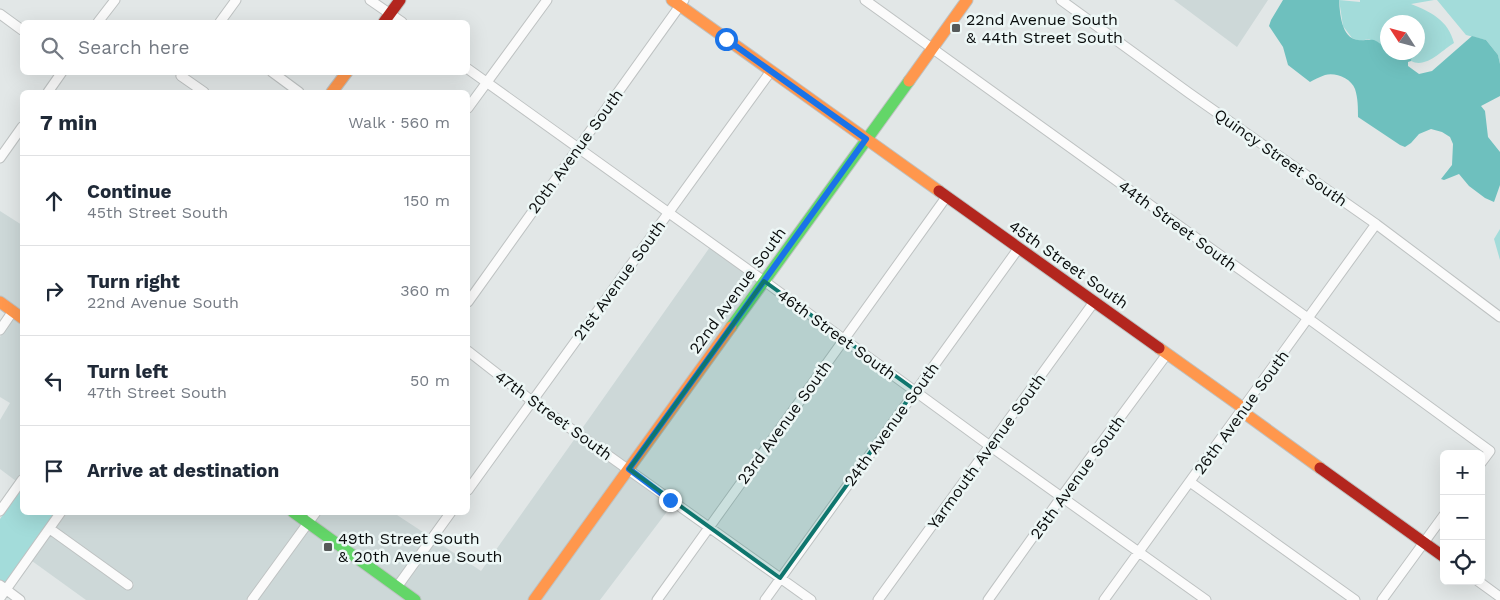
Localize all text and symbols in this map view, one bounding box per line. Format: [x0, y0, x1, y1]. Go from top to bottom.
place label: 22nd Avenue South & 44th Street South [966, 10, 1123, 47]
north arrow [1380, 15, 1425, 60]
search box [20, 20, 470, 75]
marker: 22nd Avenue South & 44th Street South [950, 22, 962, 34]
route start [715, 28, 738, 51]
icon: search [38, 34, 66, 62]
text: Search here [78, 36, 189, 59]
street label: 20th Avenue South [524, 85, 627, 217]
street label: Quincy Street South [1211, 104, 1351, 210]
text: 7 min [40, 110, 97, 135]
text: Walk · 560 m [348, 113, 450, 132]
street label: 44th Street South [1115, 176, 1241, 275]
text: Continue [87, 180, 171, 203]
icon: ahead [40, 187, 68, 215]
text: 150 m [404, 191, 450, 210]
text: 45th Street South [87, 203, 228, 222]
street label: 21st Avenue South [569, 216, 669, 344]
street label: 45th Street South [1005, 216, 1132, 313]
street label: 22nd Avenue South [685, 223, 790, 357]
text: Turn right [87, 270, 180, 293]
icon: right [40, 277, 68, 305]
text: 360 m [400, 281, 450, 300]
street label: 46th Street South [774, 285, 900, 384]
text: 22nd Avenue South [87, 293, 239, 312]
street label: 26th Avenue South [1190, 346, 1293, 478]
street label: 23rd Avenue South [733, 357, 836, 488]
street label: 24th Avenue South [840, 359, 943, 490]
text: Turn left [87, 360, 168, 383]
icon: left [40, 367, 68, 395]
street label: 47th Street South [492, 367, 616, 464]
street label: Yarmouth Avenue South [924, 370, 1049, 533]
text: 50 m [410, 371, 450, 390]
text: 47th Street South [87, 383, 227, 402]
street label: 25th Avenue South [1026, 412, 1129, 543]
map controls [1440, 450, 1485, 585]
button: + [1440, 450, 1485, 495]
icon: arrive [40, 457, 68, 485]
text: Arrive at destination [87, 459, 279, 482]
route end [659, 489, 682, 512]
button: − [1440, 495, 1485, 540]
place label: 49th Street South & 20th Avenue South [338, 529, 503, 566]
button: locate [1440, 540, 1485, 585]
marker: 49th Street South & 20th Avenue South [322, 541, 334, 553]

